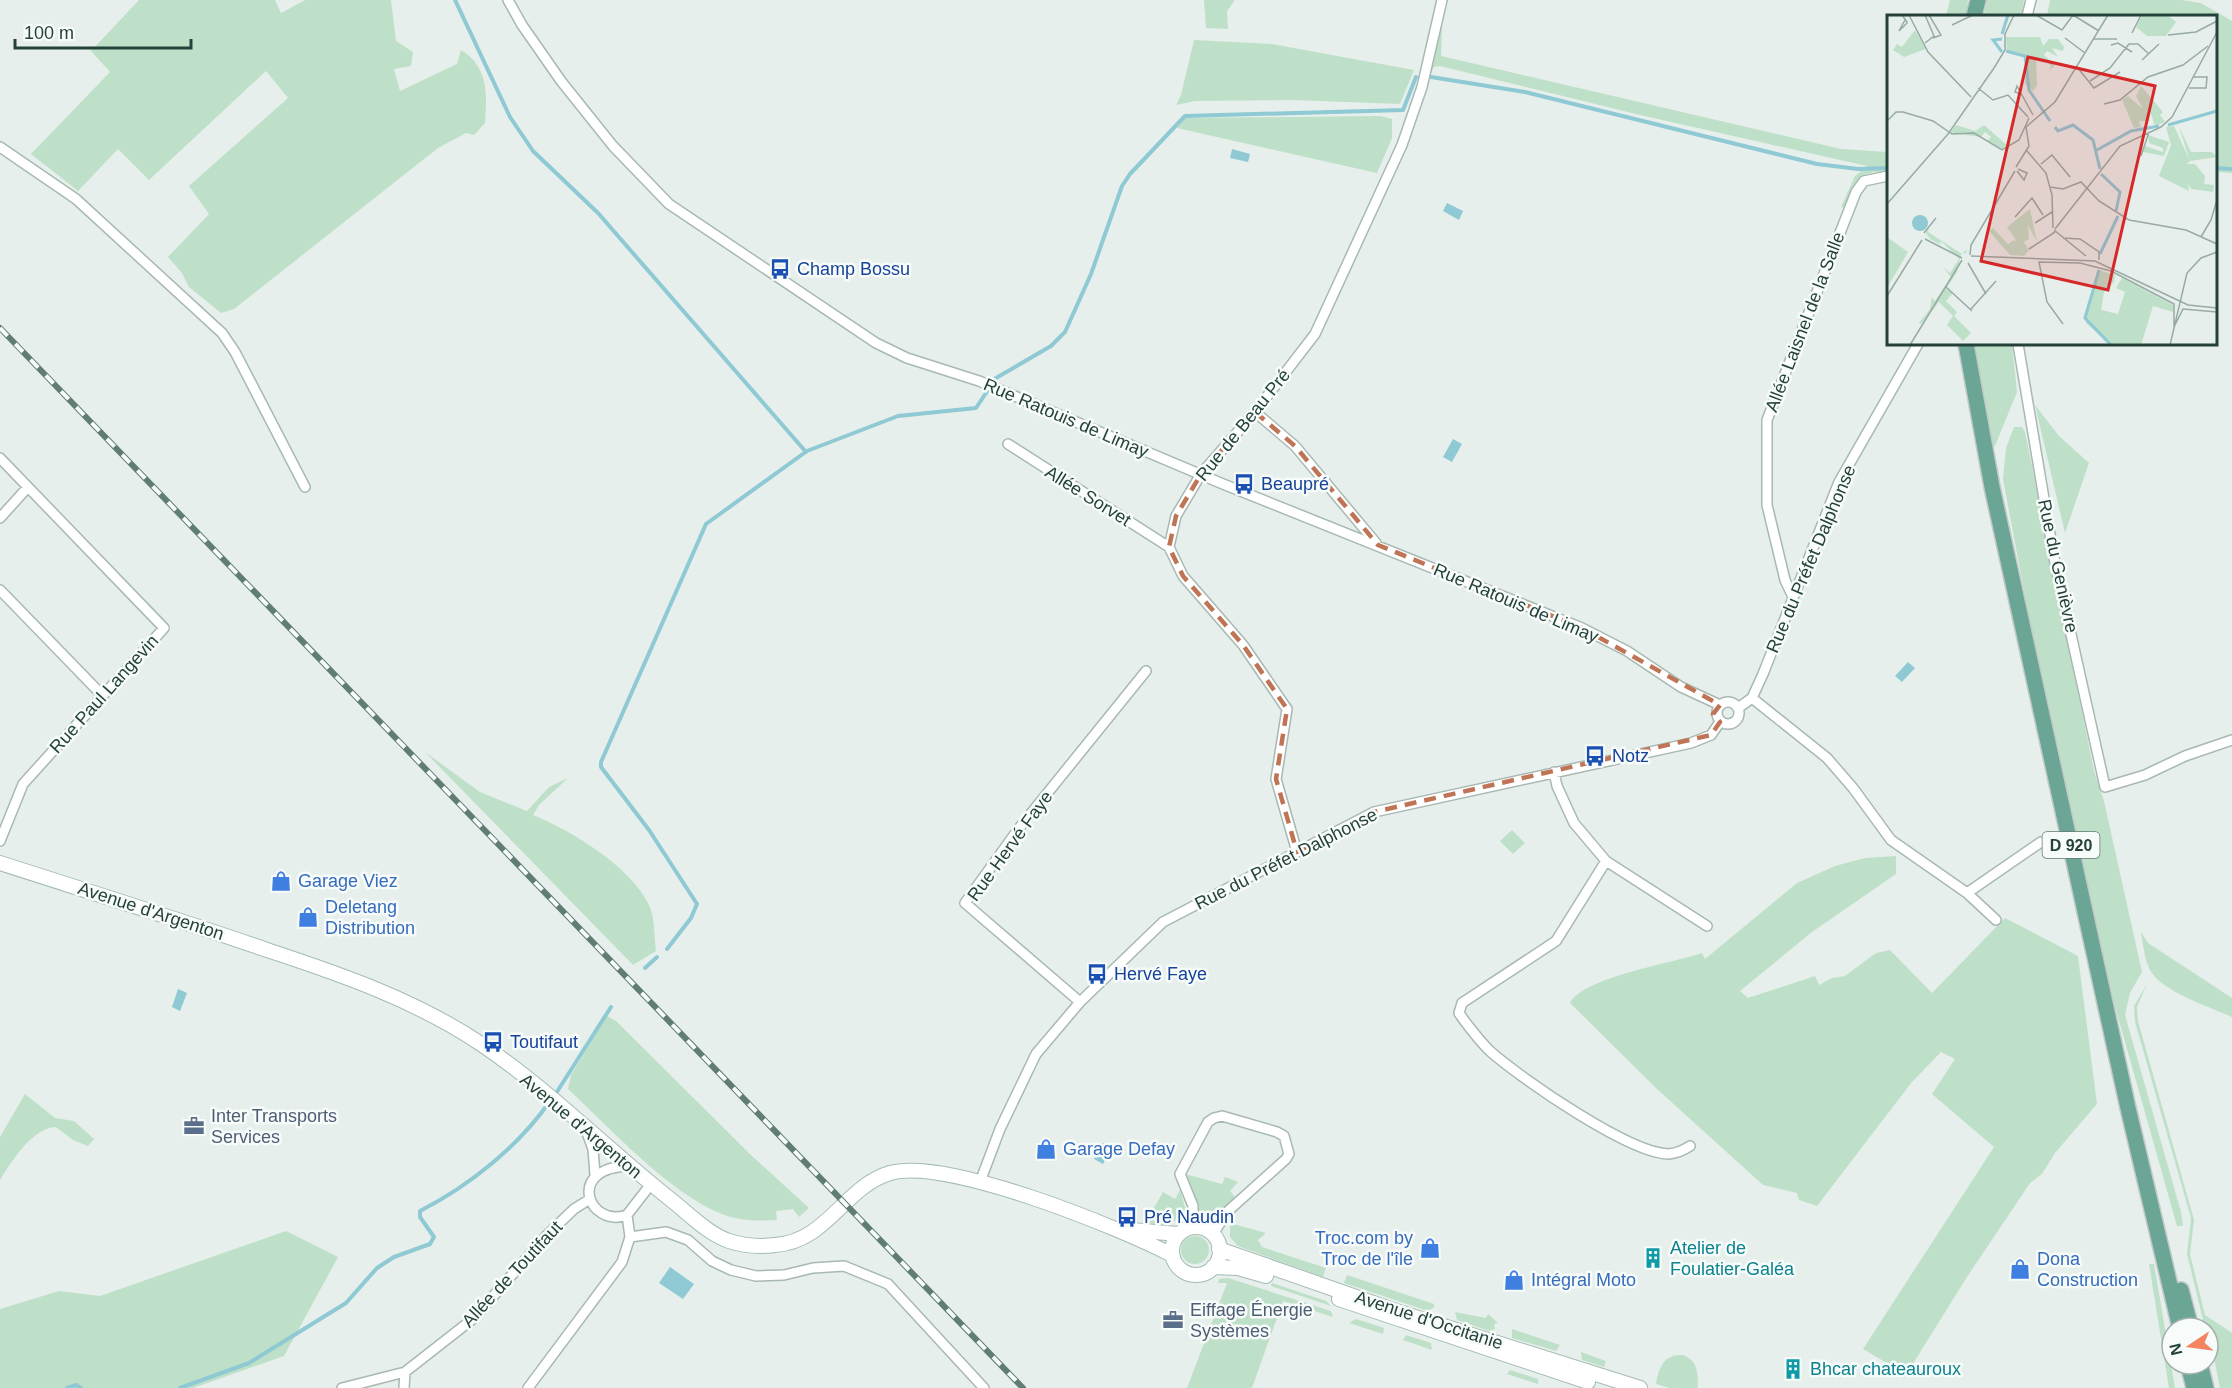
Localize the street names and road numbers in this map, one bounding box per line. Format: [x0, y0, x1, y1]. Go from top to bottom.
street label: Allée Laisnel de la Salle [1761, 229, 1849, 415]
street label: Rue de Beau Pré [1192, 365, 1294, 485]
street label: Rue Ratouis de Limay [981, 374, 1151, 462]
street label: Allée Sorvet [1042, 462, 1134, 530]
street label: Rue du Préfet Dalphonse [1762, 462, 1860, 656]
street label: Rue du Genièvre [2034, 497, 2082, 635]
street label: Rue Ratouis de Limay [1431, 559, 1601, 647]
street label: Rue Paul Langevin [46, 631, 162, 757]
street label: Rue Hervé Faye [963, 787, 1057, 905]
street label: Rue du Préfet Dalphonse [1191, 804, 1381, 914]
road number: D 920 [2042, 832, 2100, 858]
street label: Avenue d'Argenton [76, 878, 226, 944]
street label: Avenue d'Argenton [516, 1069, 646, 1183]
street label: Allée de Toutifaut [458, 1217, 566, 1331]
street label: Avenue d'Occitanie [1353, 1287, 1505, 1353]

